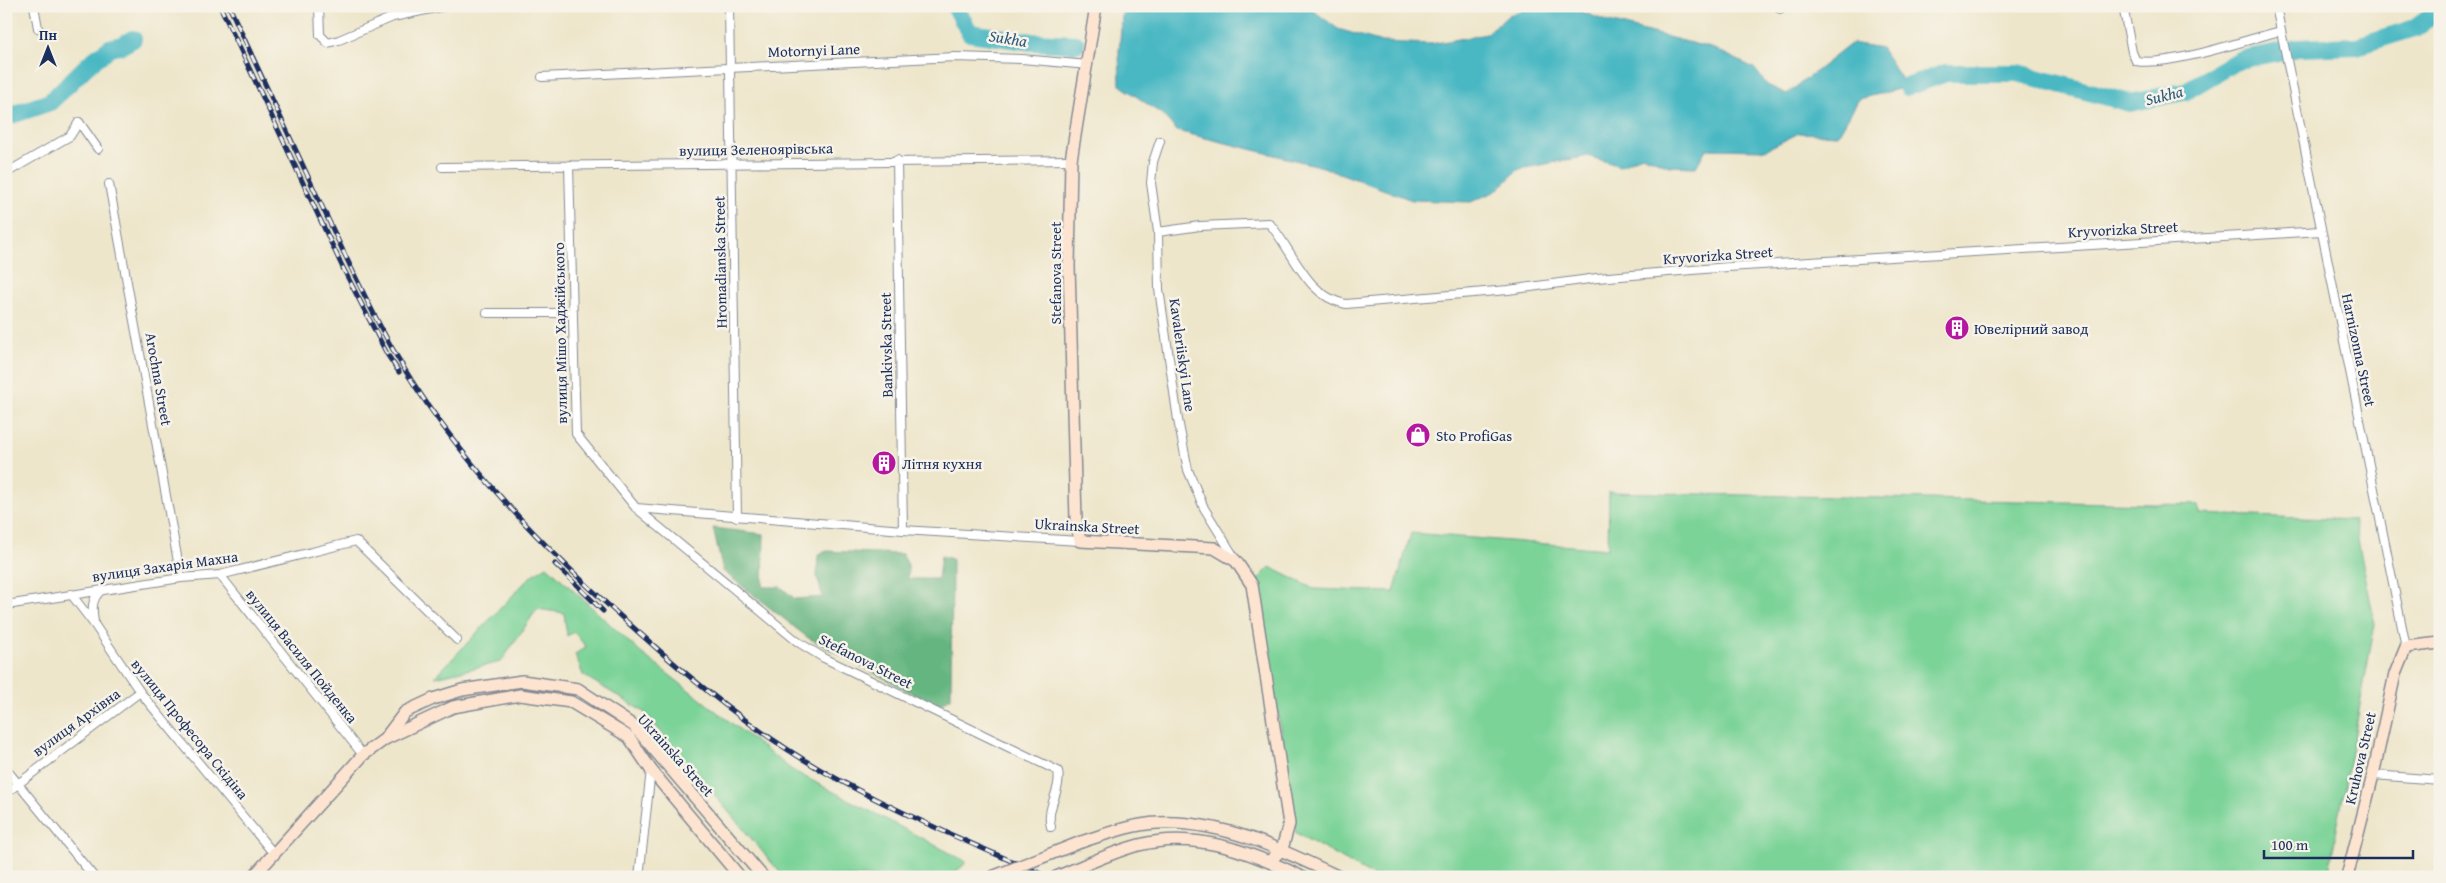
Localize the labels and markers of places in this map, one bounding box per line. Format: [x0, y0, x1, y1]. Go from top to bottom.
building icon: Ювелірний завод [1944, 315, 1970, 341]
place label: Ювелірний завод [1974, 318, 2088, 339]
shop icon: Sto ProfiGas [1405, 422, 1431, 448]
place label: Sto ProfiGas [1436, 425, 1512, 446]
building icon: Літня кухня [871, 450, 897, 476]
place label: Літня кухня [902, 453, 982, 474]

